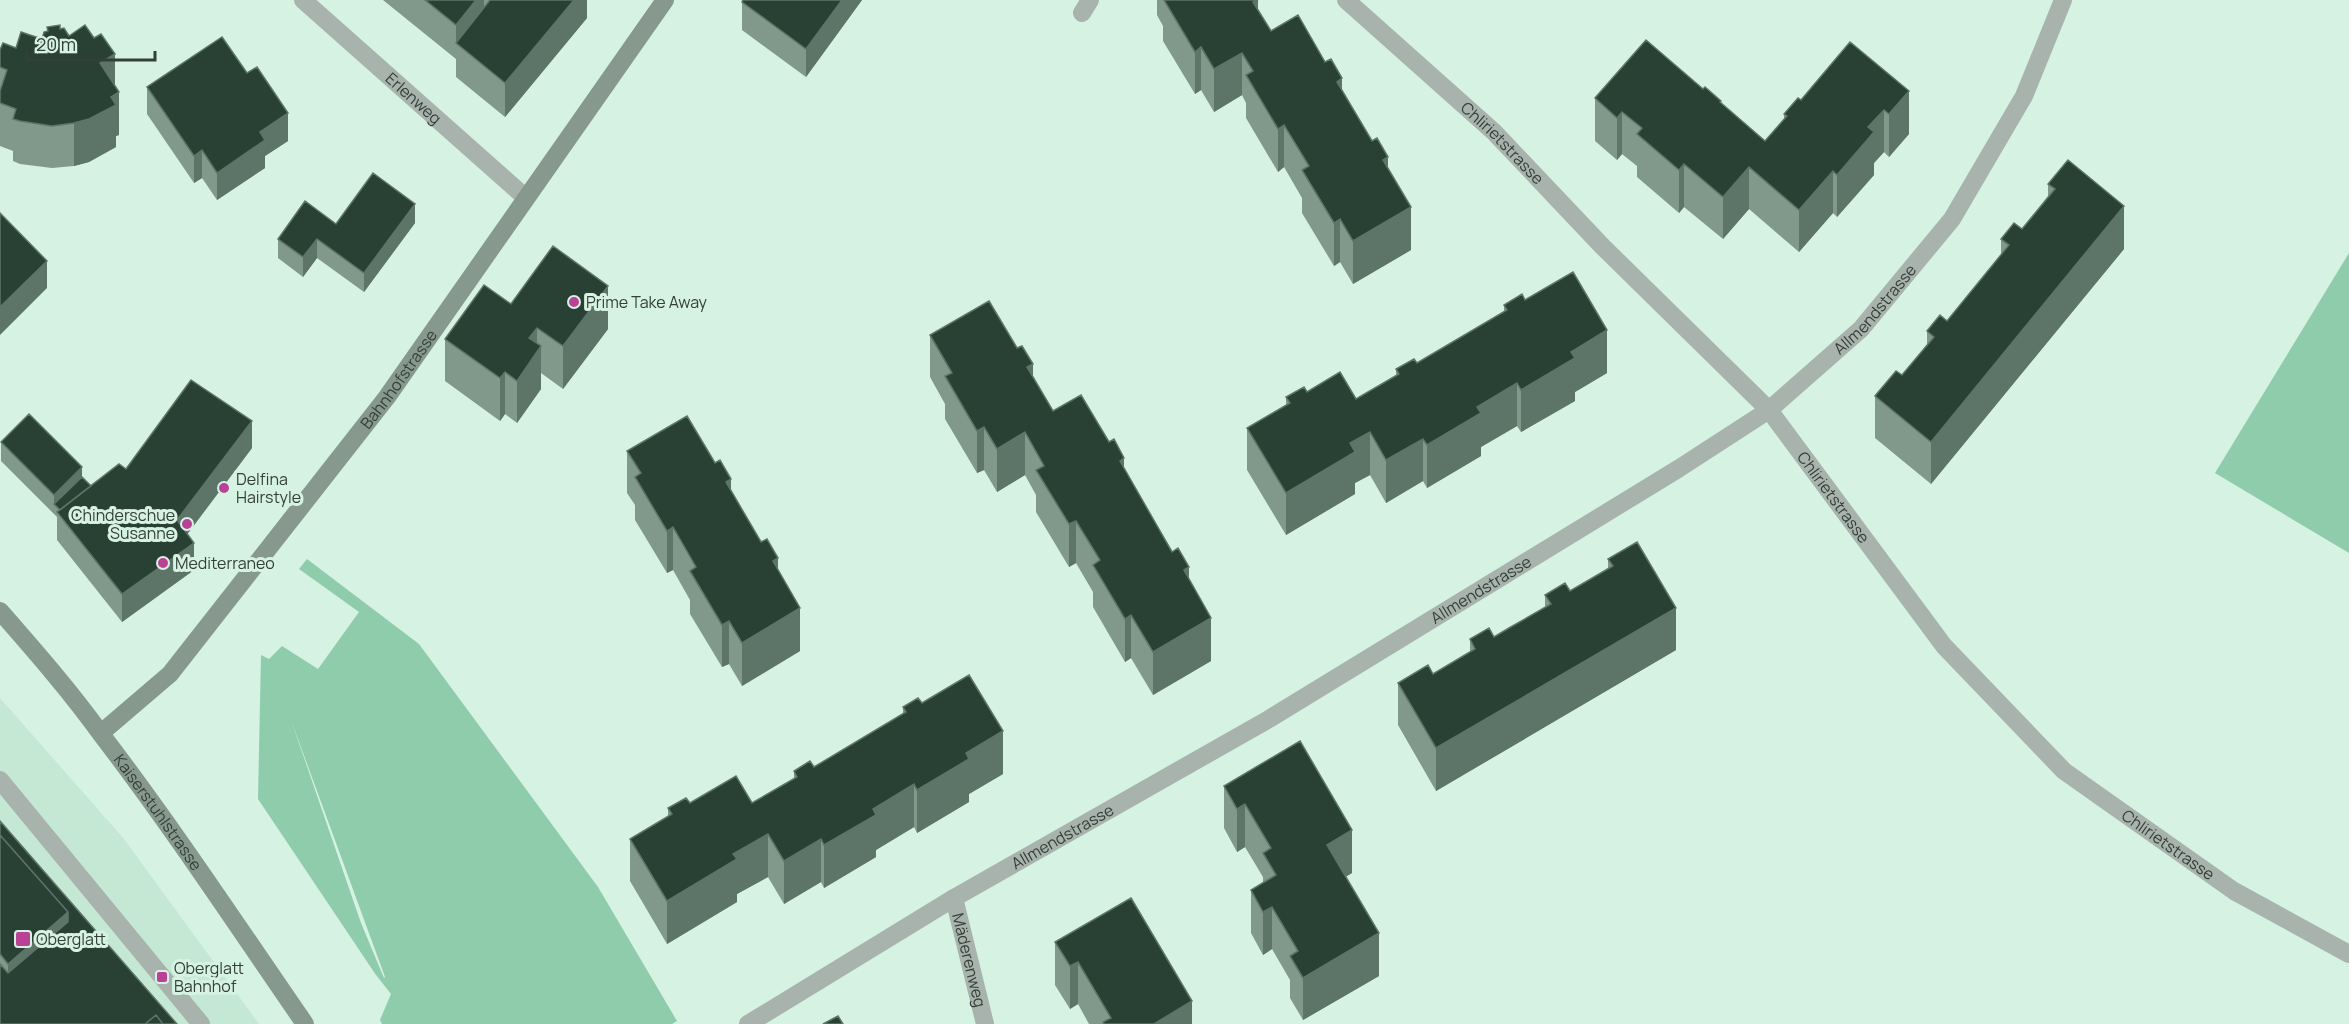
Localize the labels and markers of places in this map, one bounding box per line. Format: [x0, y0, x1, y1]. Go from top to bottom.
place label: Prime Take Away [586, 291, 708, 313]
marker: Prime Take Away [567, 295, 581, 309]
place label: Delfina Hairstyle [236, 468, 301, 508]
marker: Delfina Hairstyle [217, 481, 231, 495]
place label: Chinderschue Susanne [71, 504, 175, 544]
marker: Chinderschue Susanne [180, 517, 194, 531]
place label: Mediterraneo [175, 552, 275, 574]
marker: Mediterraneo [156, 556, 170, 570]
place label: Oberglatt [36, 928, 106, 950]
marker: Oberglatt [14, 930, 32, 948]
place label: Oberglatt Bahnhof [174, 957, 244, 997]
marker: Oberglatt Bahnhof [155, 970, 169, 984]

